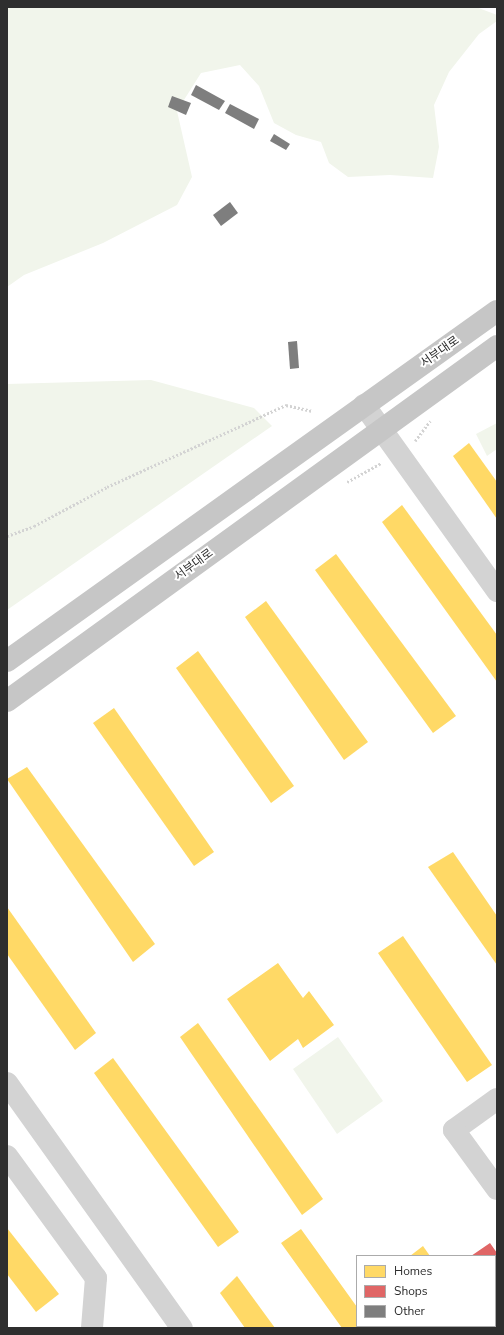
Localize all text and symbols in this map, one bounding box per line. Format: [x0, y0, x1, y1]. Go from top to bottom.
street label: 서부대로 [418, 333, 462, 371]
street label: 서부대로 [172, 546, 216, 584]
legend [356, 1255, 496, 1327]
text: Homes [394, 1263, 432, 1279]
text: Shops [394, 1283, 428, 1299]
text: Other [394, 1303, 425, 1319]

